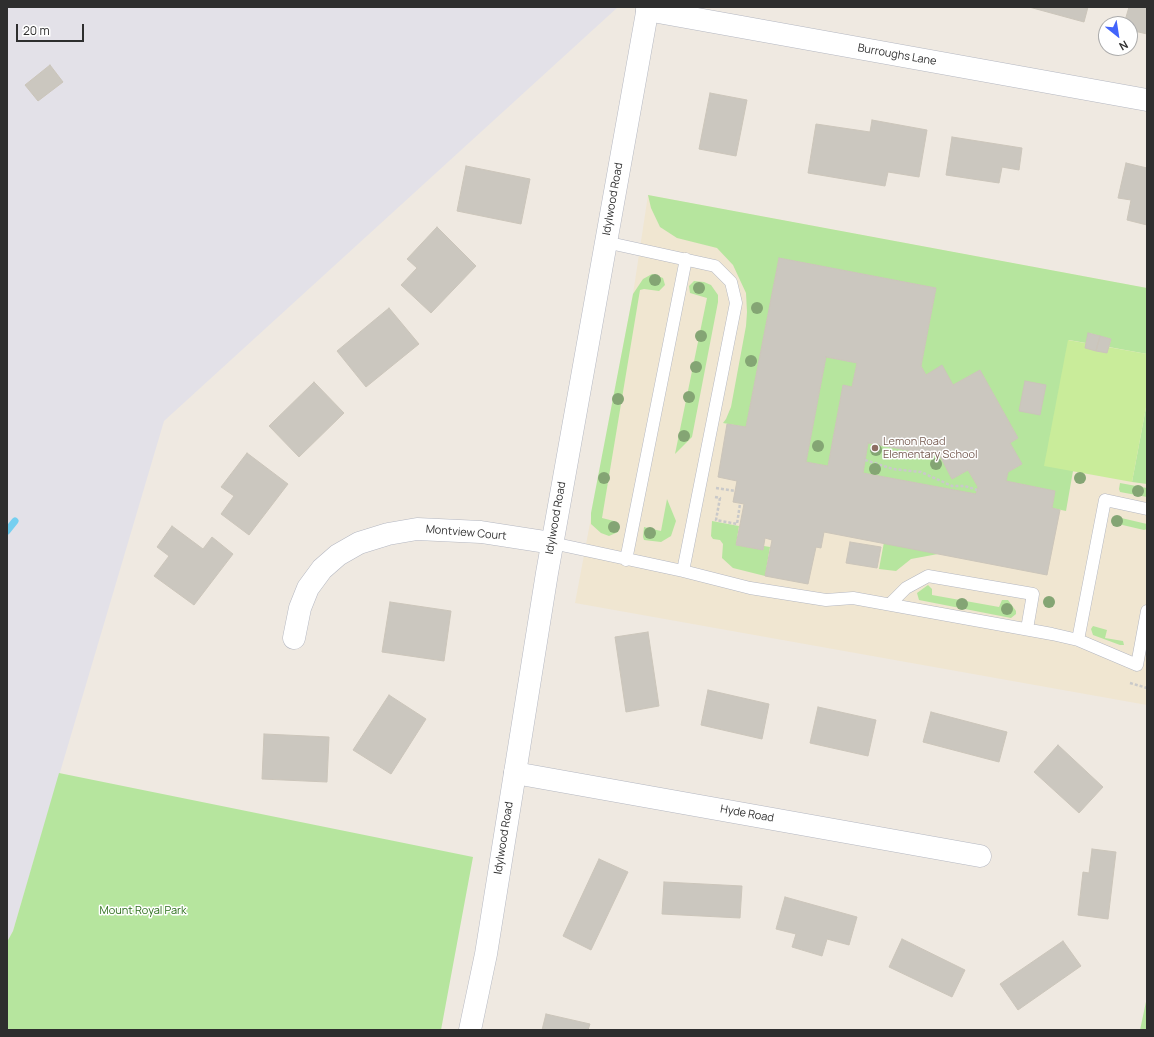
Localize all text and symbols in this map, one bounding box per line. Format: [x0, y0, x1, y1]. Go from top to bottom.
scale bar [18, 16, 86, 42]
north arrow [1098, 16, 1138, 56]
text: 20 m [23, 22, 50, 39]
text: N [1117, 37, 1131, 54]
street label: Burroughs Lane [857, 42, 937, 68]
street label: Idylwood Road [600, 162, 626, 236]
place label: Lemon Road Elementary School [883, 435, 978, 461]
marker: Lemon Road Elementary School [870, 443, 880, 453]
street label: Idylwood Road [543, 481, 569, 555]
street label: Montview Court [425, 523, 507, 543]
street label: Idylwood Road [492, 801, 516, 875]
street label: Hyde Road [719, 803, 775, 825]
park label: Mount Royal Park [99, 904, 187, 918]

